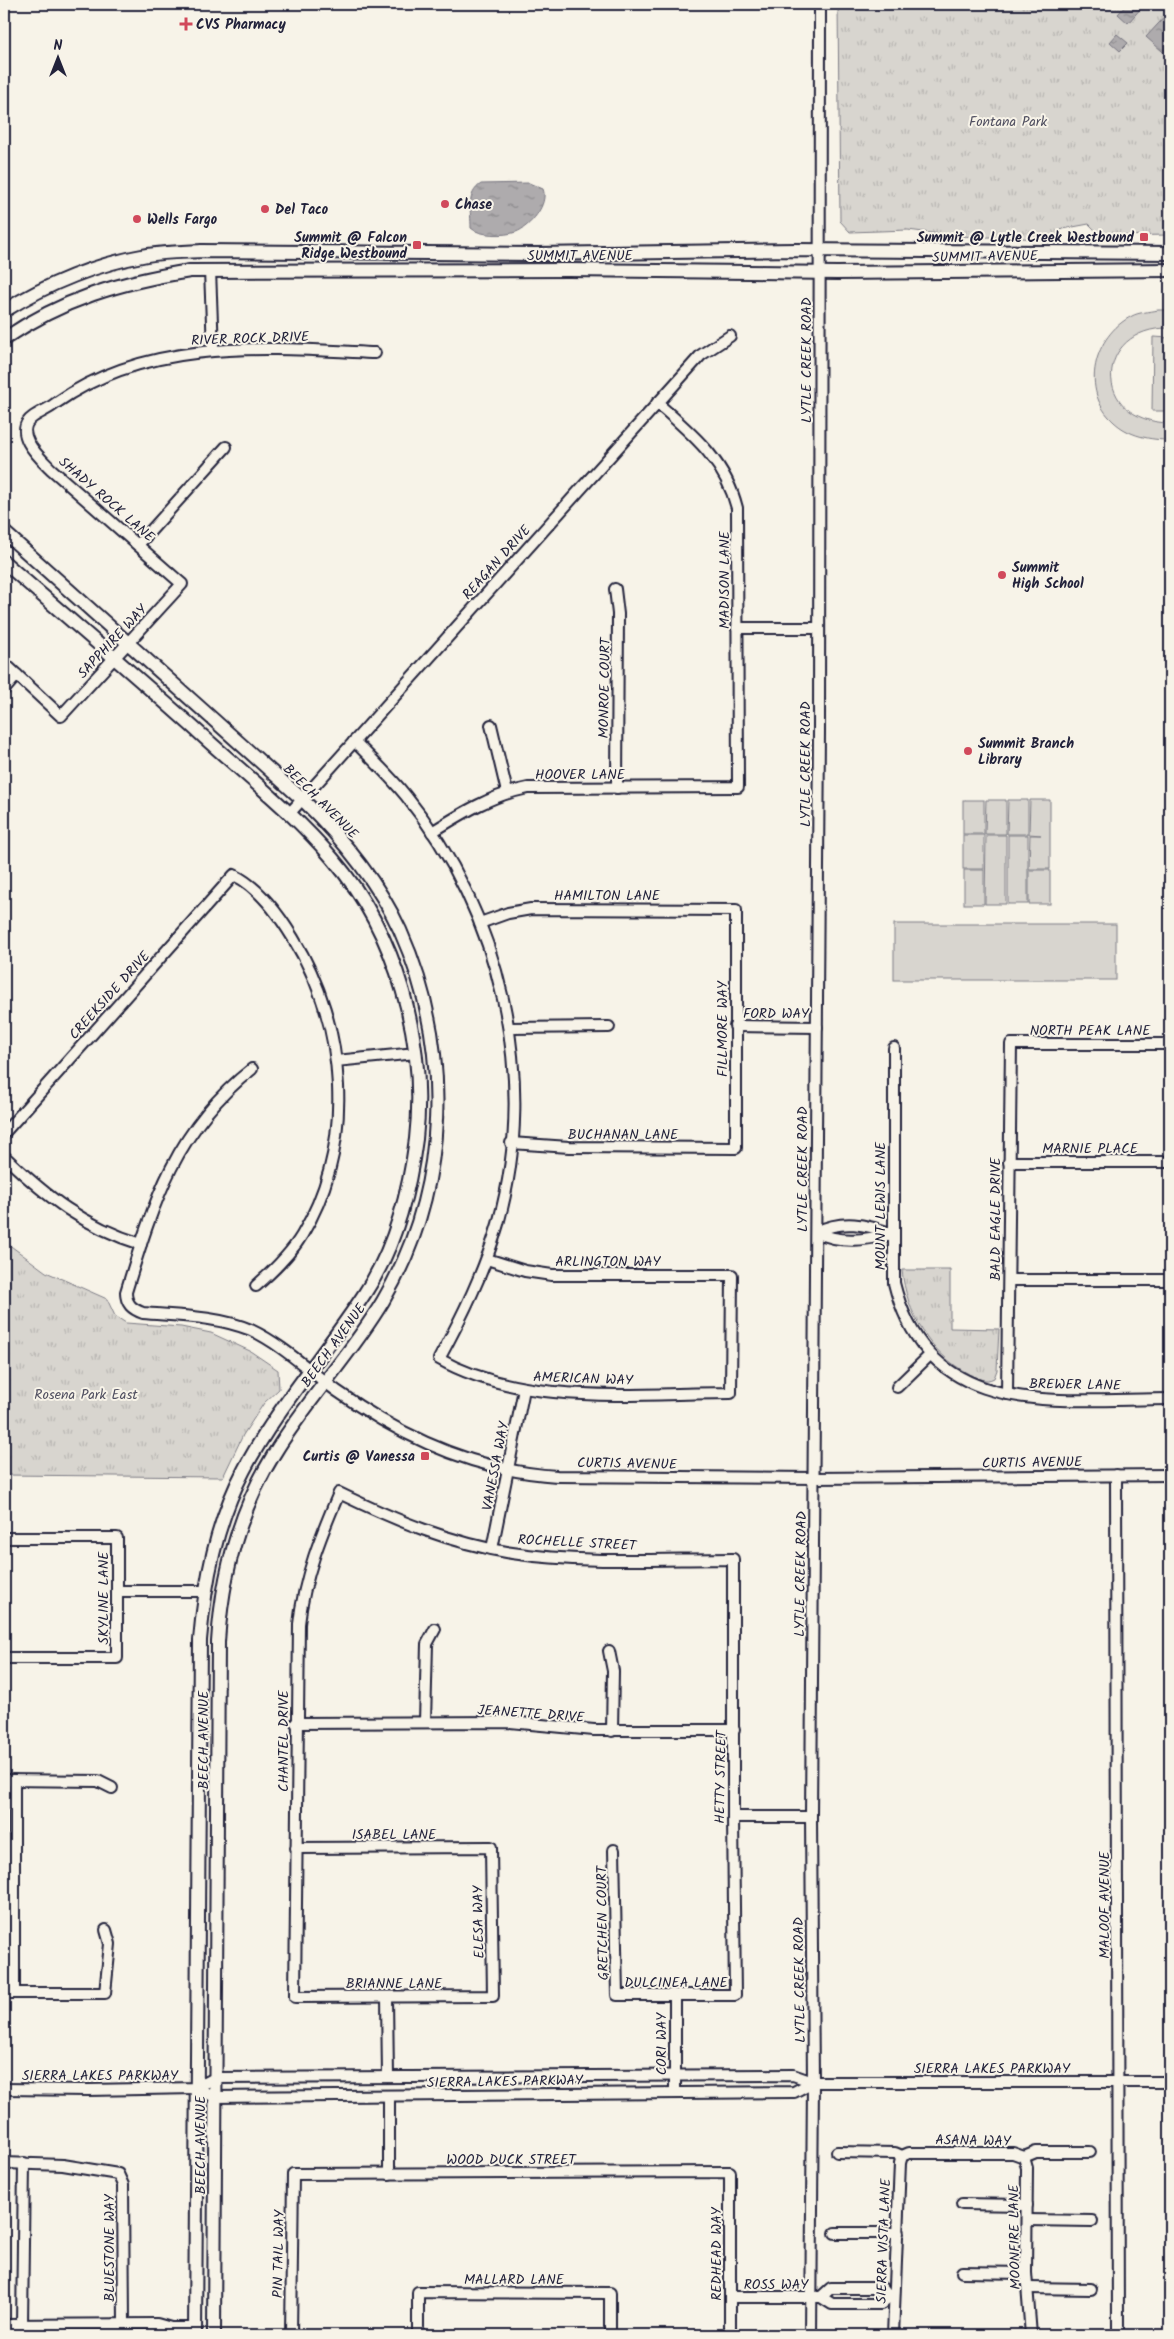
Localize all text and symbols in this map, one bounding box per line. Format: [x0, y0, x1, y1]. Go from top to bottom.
place label: CVS Pharmacy [196, 14, 286, 36]
marker: CVS Pharmacy [180, 18, 192, 30]
north arrow [32, 32, 82, 82]
text: N [54, 35, 63, 57]
park label: Fontana Park [969, 111, 1047, 133]
place label: Chase [455, 194, 492, 216]
marker: Chase [439, 198, 451, 210]
place label: Del Taco [275, 199, 329, 221]
marker: Del Taco [259, 203, 271, 215]
place label: Wells Fargo [147, 209, 218, 231]
marker: Wells Fargo [131, 213, 143, 225]
place label: Summit @ Falcon Ridge Westbound [294, 227, 407, 265]
place label: Summit @ Lytle Creek Westbound [917, 227, 1134, 249]
marker: Summit @ Lytle Creek Westbound [1138, 231, 1150, 243]
marker: Summit @ Falcon Ridge Westbound [411, 239, 423, 251]
street label: SUMMIT AVENUE [527, 245, 634, 267]
street label: SUMMIT AVENUE [932, 245, 1039, 269]
street label: LYTLE CREEK ROAD [796, 297, 818, 423]
street label: RIVER ROCK DRIVE [191, 326, 310, 352]
street label: SHADY ROCK LANE [54, 452, 160, 548]
street label: REAGAN DRIVE [457, 520, 537, 605]
street label: MADISON LANE [714, 530, 736, 629]
place label: Summit High School [1012, 557, 1084, 595]
marker: Summit High School [996, 569, 1008, 581]
street label: SAPPHIRE WAY [73, 599, 154, 684]
street label: MONROE COURT [593, 636, 617, 739]
street label: LYTLE CREEK ROAD [795, 701, 817, 827]
place label: Summit Branch Library [978, 733, 1074, 771]
marker: Summit Branch Library [962, 745, 974, 757]
street label: BEECH AVENUE [278, 759, 364, 845]
street label: HOOVER LANE [535, 764, 626, 786]
street label: HAMILTON LANE [554, 885, 661, 907]
street label: CREEKSIDE DRIVE [64, 946, 156, 1045]
street label: FILLMORE WAY [712, 980, 734, 1077]
street label: FORD WAY [743, 1003, 810, 1025]
street label: NORTH PEAK LANE [1030, 1020, 1151, 1042]
street label: LYTLE CREEK ROAD [792, 1106, 814, 1232]
street label: BUCHANAN LANE [568, 1124, 679, 1146]
street label: MARNIE PLACE [1042, 1138, 1139, 1160]
street label: MOUNT LEWIS LANE [870, 1141, 892, 1270]
street label: BALD EAGLE DRIVE [985, 1156, 1007, 1281]
street label: ARLINGTON WAY [555, 1251, 662, 1273]
street label: BEECH AVENUE [296, 1298, 372, 1392]
street label: AMERICAN WAY [533, 1366, 634, 1392]
street label: BREWER LANE [1029, 1373, 1122, 1397]
park label: Rosena Park East [34, 1384, 138, 1406]
street label: VANESSA WAY [477, 1419, 516, 1513]
place label: Curtis @ Vanessa [303, 1446, 415, 1468]
marker: Curtis @ Vanessa [419, 1450, 431, 1462]
street label: CURTIS AVENUE [982, 1451, 1083, 1475]
street label: CURTIS AVENUE [577, 1452, 678, 1476]
street label: LYTLE CREEK ROAD [789, 1511, 813, 1637]
street label: ROCHELLE STREET [517, 1529, 638, 1557]
street label: SKYLINE LANE [93, 1551, 115, 1644]
street label: CHANTEL DRIVE [273, 1689, 295, 1792]
street label: BEECH AVENUE [193, 1690, 215, 1789]
street label: JEANETTE DRIVE [477, 1699, 586, 1729]
street label: HETTY STREET [709, 1729, 733, 1824]
street label: ISABEL LANE [352, 1824, 437, 1846]
street label: MALOOF AVENUE [1094, 1850, 1116, 1959]
street label: GRETCHEN COURT [591, 1864, 615, 1980]
street label: ELESA WAY [467, 1884, 491, 1959]
street label: LYTLE CREEK ROAD [788, 1917, 812, 2043]
street label: DULCINEA LANE [624, 1972, 729, 1994]
street label: BRIANNE LANE [346, 1973, 443, 1995]
street label: CORI WAY [651, 2012, 673, 2075]
street label: SIERRA LAKES PARKWAY [914, 2058, 1071, 2080]
street label: SIERRA LAKES PARKWAY [22, 2065, 179, 2087]
street label: SIERRA LAKES PARKWAY [427, 2070, 584, 2094]
street label: BEECH AVENUE [190, 2095, 212, 2194]
street label: ASANA WAY [935, 2129, 1012, 2153]
street label: WOOD DUCK STREET [446, 2149, 577, 2171]
street label: SIERRA VISTA LANE [871, 2177, 897, 2304]
street label: MOONFIRE LANE [1003, 2183, 1027, 2290]
street label: BLUESTONE WAY [99, 2193, 121, 2302]
street label: REDHEAD WAY [706, 2206, 728, 2301]
street label: PIN TAIL WAY [267, 2209, 291, 2298]
street label: MALLARD LANE [464, 2269, 565, 2291]
street label: ROSS WAY [744, 2274, 809, 2296]

